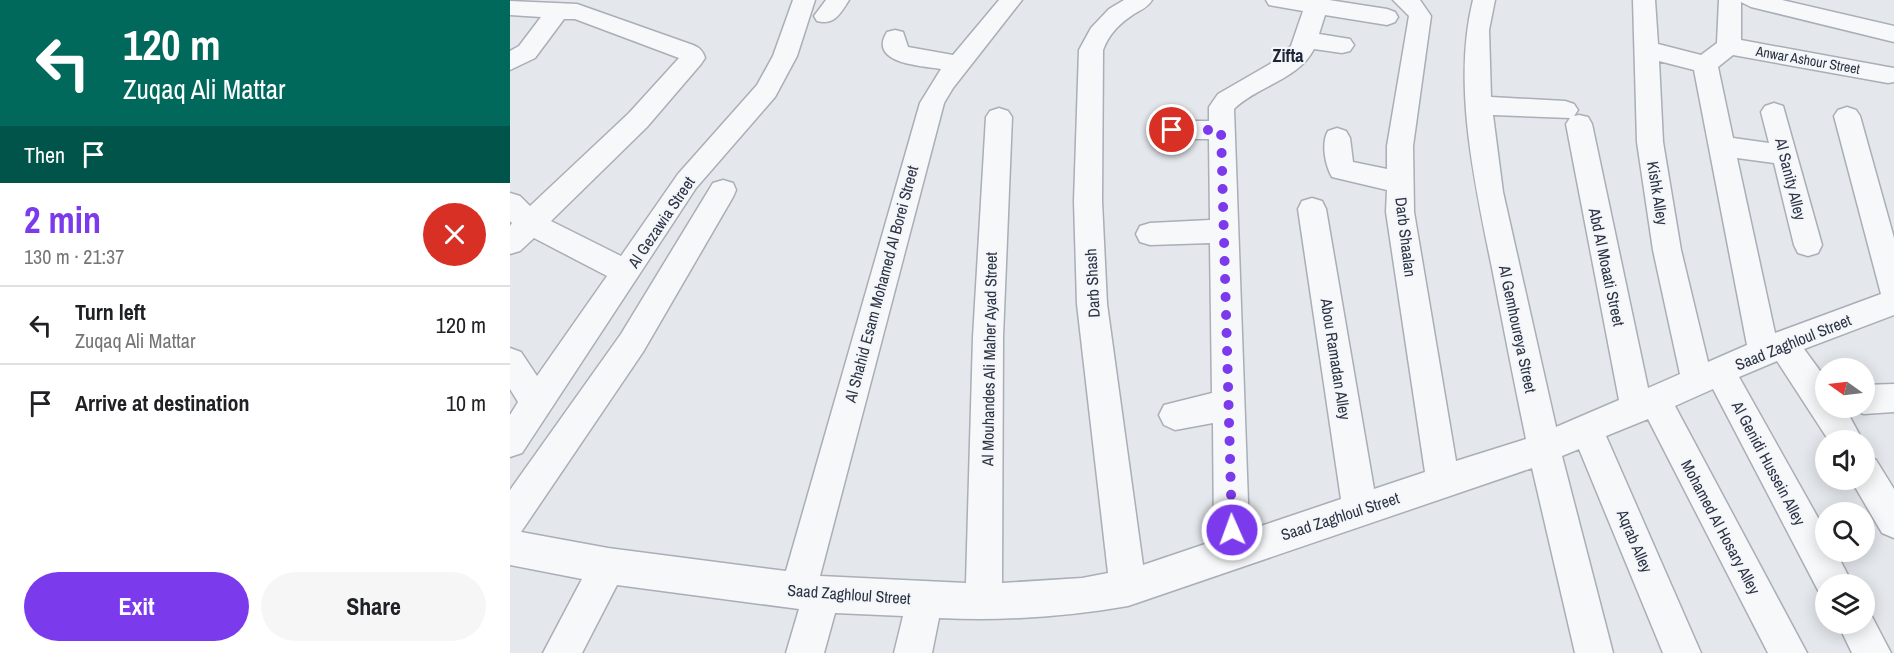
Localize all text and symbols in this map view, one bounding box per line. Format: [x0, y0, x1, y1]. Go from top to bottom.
text: 120 m [123, 17, 221, 73]
icon: left [24, 24, 102, 102]
street label: Anwar Ashour Street [1754, 42, 1861, 78]
district label: Zifta [1272, 43, 1304, 68]
text: Zuqaq Ali Mattar [123, 71, 285, 107]
pin [1146, 104, 1197, 155]
icon: arrive [1155, 113, 1188, 146]
street label: Al Sanity Alley [1770, 135, 1812, 223]
icon: arrive [77, 138, 110, 171]
text: Then [24, 140, 65, 170]
street label: Kishk Alley [1642, 160, 1674, 227]
street label: Al Shahid Esam Mohamed Al Borei Street [838, 163, 923, 406]
street label: Al Gezawia Street [622, 172, 700, 273]
text: 2 min [24, 196, 101, 244]
street label: Darb Shaalan [1390, 196, 1422, 278]
button: close [423, 203, 486, 266]
street label: Abd Al Moaati Street [1584, 205, 1630, 328]
text: 130 m · 21:37 [24, 243, 124, 270]
street label: Darb Shash [1079, 248, 1105, 318]
street label: Al Mouhandes Ali Maher Ayad Street [976, 251, 1002, 467]
street label: Al Gemhoureya Street [1494, 262, 1542, 395]
street label: Abou Ramadan Alley [1315, 296, 1357, 422]
text: Turn left [75, 297, 146, 327]
icon: left [24, 309, 57, 342]
street label: Saad Zaghloul Street [1732, 309, 1855, 375]
text: 120 m [436, 310, 486, 340]
text: Zuqaq Ali Mattar [75, 327, 195, 354]
north arrow [1815, 358, 1875, 418]
map controls [1815, 358, 1875, 634]
icon: arrive [24, 387, 57, 420]
text: Arrive at destination [75, 388, 249, 418]
text: 10 m [446, 388, 486, 418]
street label: Al Genidi Hussein Alley [1726, 396, 1811, 529]
button: sound [1815, 430, 1875, 490]
street label: Mohamed Al Hosary Alley [1676, 456, 1766, 599]
street label: Saad Zaghloul Street [1278, 486, 1402, 546]
position arrow [1200, 498, 1264, 562]
button: search [1815, 502, 1875, 562]
street label: Aqrab Alley [1612, 505, 1658, 576]
button: Exit [24, 572, 249, 641]
button: Share [261, 572, 486, 641]
button: layers [1815, 574, 1875, 634]
street label: Saad Zaghloul Street [787, 579, 912, 609]

